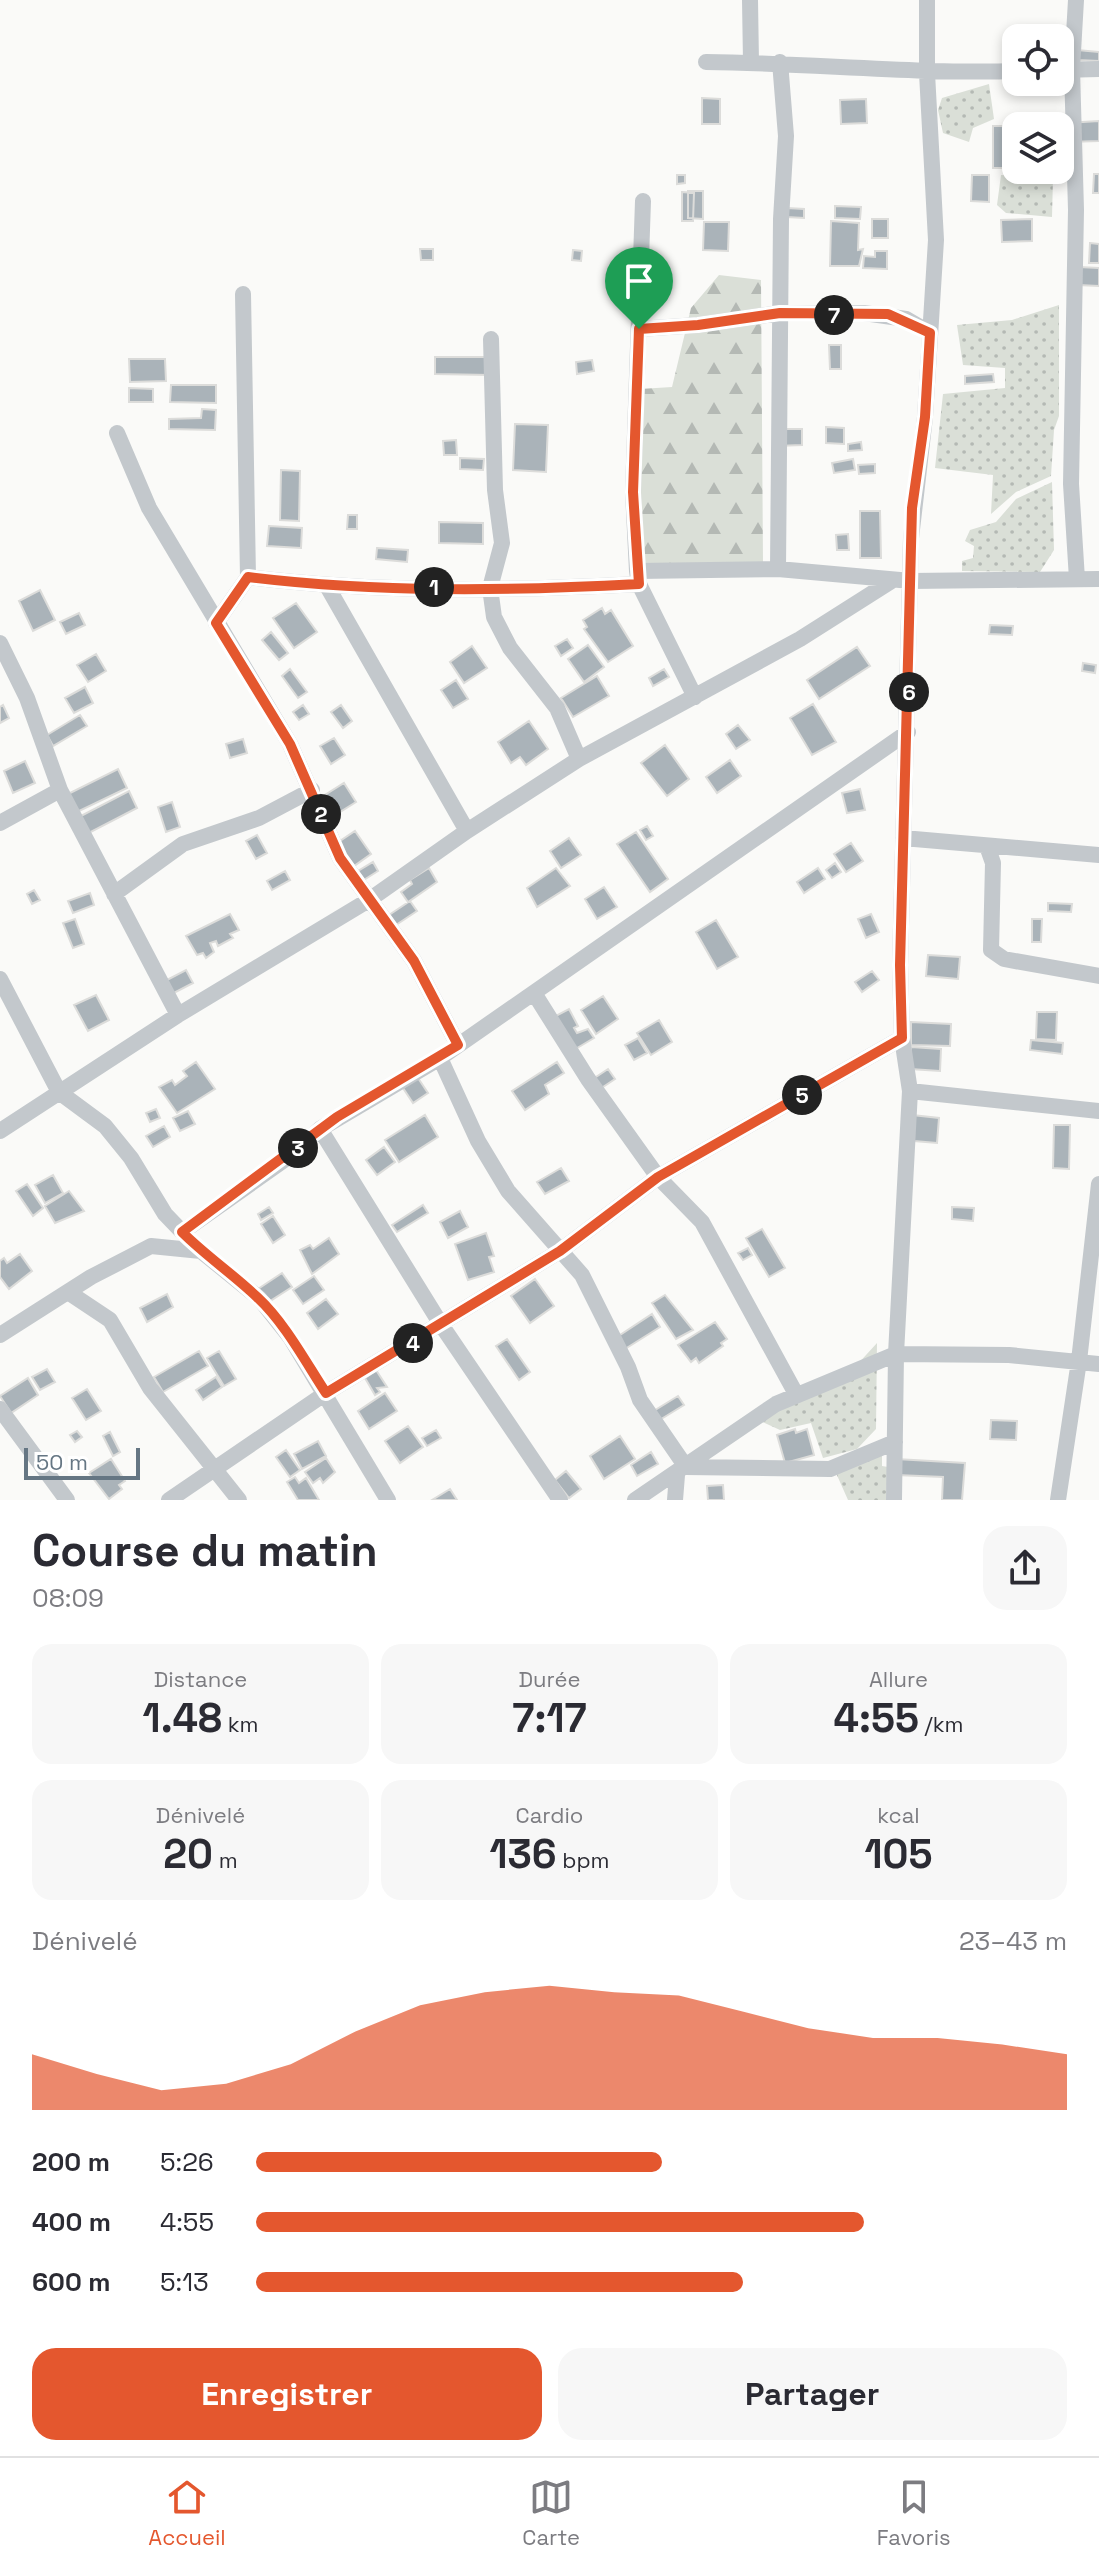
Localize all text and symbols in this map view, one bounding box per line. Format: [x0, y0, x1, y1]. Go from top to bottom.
map controls [1002, 24, 1074, 184]
button: locate [1002, 24, 1074, 96]
button: layers [1002, 112, 1074, 184]
pin [605, 247, 673, 329]
icon: arrive [617, 259, 661, 303]
pin: 7 [814, 295, 854, 335]
text: 7 [828, 301, 840, 329]
pin: 1 [414, 567, 454, 607]
text: 1 [429, 573, 439, 601]
pin: 6 [889, 672, 929, 712]
text: 6 [902, 678, 916, 706]
pin: 2 [301, 794, 341, 834]
text: 2 [314, 800, 328, 828]
pin: 5 [782, 1075, 822, 1115]
text: 5 [795, 1081, 809, 1109]
pin: 3 [278, 1128, 318, 1168]
text: 3 [291, 1134, 305, 1162]
pin: 4 [393, 1323, 433, 1363]
text: 4 [406, 1329, 420, 1357]
scale bar [24, 1444, 140, 1480]
text: 50 m [36, 1448, 88, 1476]
text: Course du matin [32, 1523, 378, 1579]
button: share [983, 1526, 1067, 1610]
text: 08:09 [32, 1581, 104, 1615]
text: Distance [154, 1665, 247, 1693]
text: Durée [519, 1665, 581, 1693]
text: Allure [869, 1665, 928, 1693]
text: 1.48 [143, 1693, 222, 1744]
text: 7:17 [512, 1693, 587, 1744]
text: 4:55 [834, 1693, 919, 1744]
text: km [222, 1710, 258, 1738]
text: /km [919, 1710, 963, 1738]
text: Dénivelé [156, 1801, 245, 1829]
text: Cardio [516, 1801, 583, 1829]
text: kcal [877, 1801, 920, 1829]
text: 20 [163, 1829, 213, 1880]
text: 136 [489, 1829, 557, 1880]
text: 105 [865, 1829, 933, 1880]
text: m [213, 1846, 238, 1874]
text: bpm [557, 1846, 610, 1874]
text: Dénivelé [32, 1924, 138, 1958]
text: 23–43 m [959, 1924, 1067, 1958]
text: 200 m [32, 2145, 110, 2179]
text: 5:26 [160, 2145, 214, 2179]
text: 400 m [32, 2205, 111, 2239]
text: 4:55 [160, 2205, 214, 2239]
text: 600 m [32, 2265, 111, 2299]
text: 5:13 [160, 2265, 209, 2299]
button: Enregistrer [32, 2348, 542, 2440]
button: Partager [558, 2348, 1067, 2440]
tab: Accueil [148, 2475, 226, 2551]
tab: Carte [522, 2475, 580, 2551]
tab: Favoris [877, 2475, 951, 2551]

